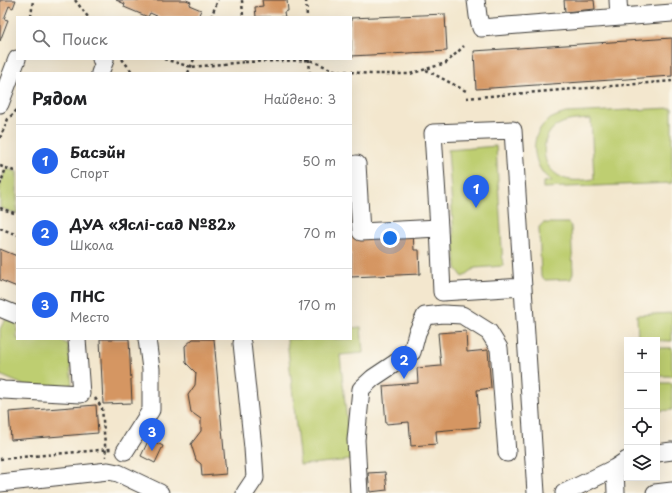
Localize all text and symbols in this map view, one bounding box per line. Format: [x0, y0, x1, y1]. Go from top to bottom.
search box [16, 16, 352, 60]
icon: search [30, 27, 52, 49]
text: Поиск [62, 27, 108, 50]
text: Рядом [32, 85, 87, 111]
text: Найдено: 3 [264, 89, 336, 108]
text: Басэйн [70, 140, 125, 163]
text: 1 [42, 151, 48, 170]
text: 50 m [302, 151, 336, 170]
text: Спорт [70, 163, 109, 182]
pin: 1 [463, 175, 489, 208]
text: ДУА «Яслі-сад №82» [70, 212, 236, 235]
text: 2 [40, 223, 50, 242]
text: 70 m [303, 223, 336, 242]
your location [380, 228, 400, 248]
text: Школа [70, 235, 114, 254]
text: ПНС [70, 284, 105, 307]
text: 3 [41, 295, 49, 314]
text: 170 m [298, 295, 336, 314]
text: Место [70, 307, 110, 326]
map controls [624, 337, 660, 481]
button: + [624, 337, 660, 373]
pin: 2 [391, 346, 417, 379]
button: − [624, 373, 660, 409]
button: locate [624, 409, 660, 445]
pin: 3 [139, 418, 165, 451]
button: layers [624, 445, 660, 481]

